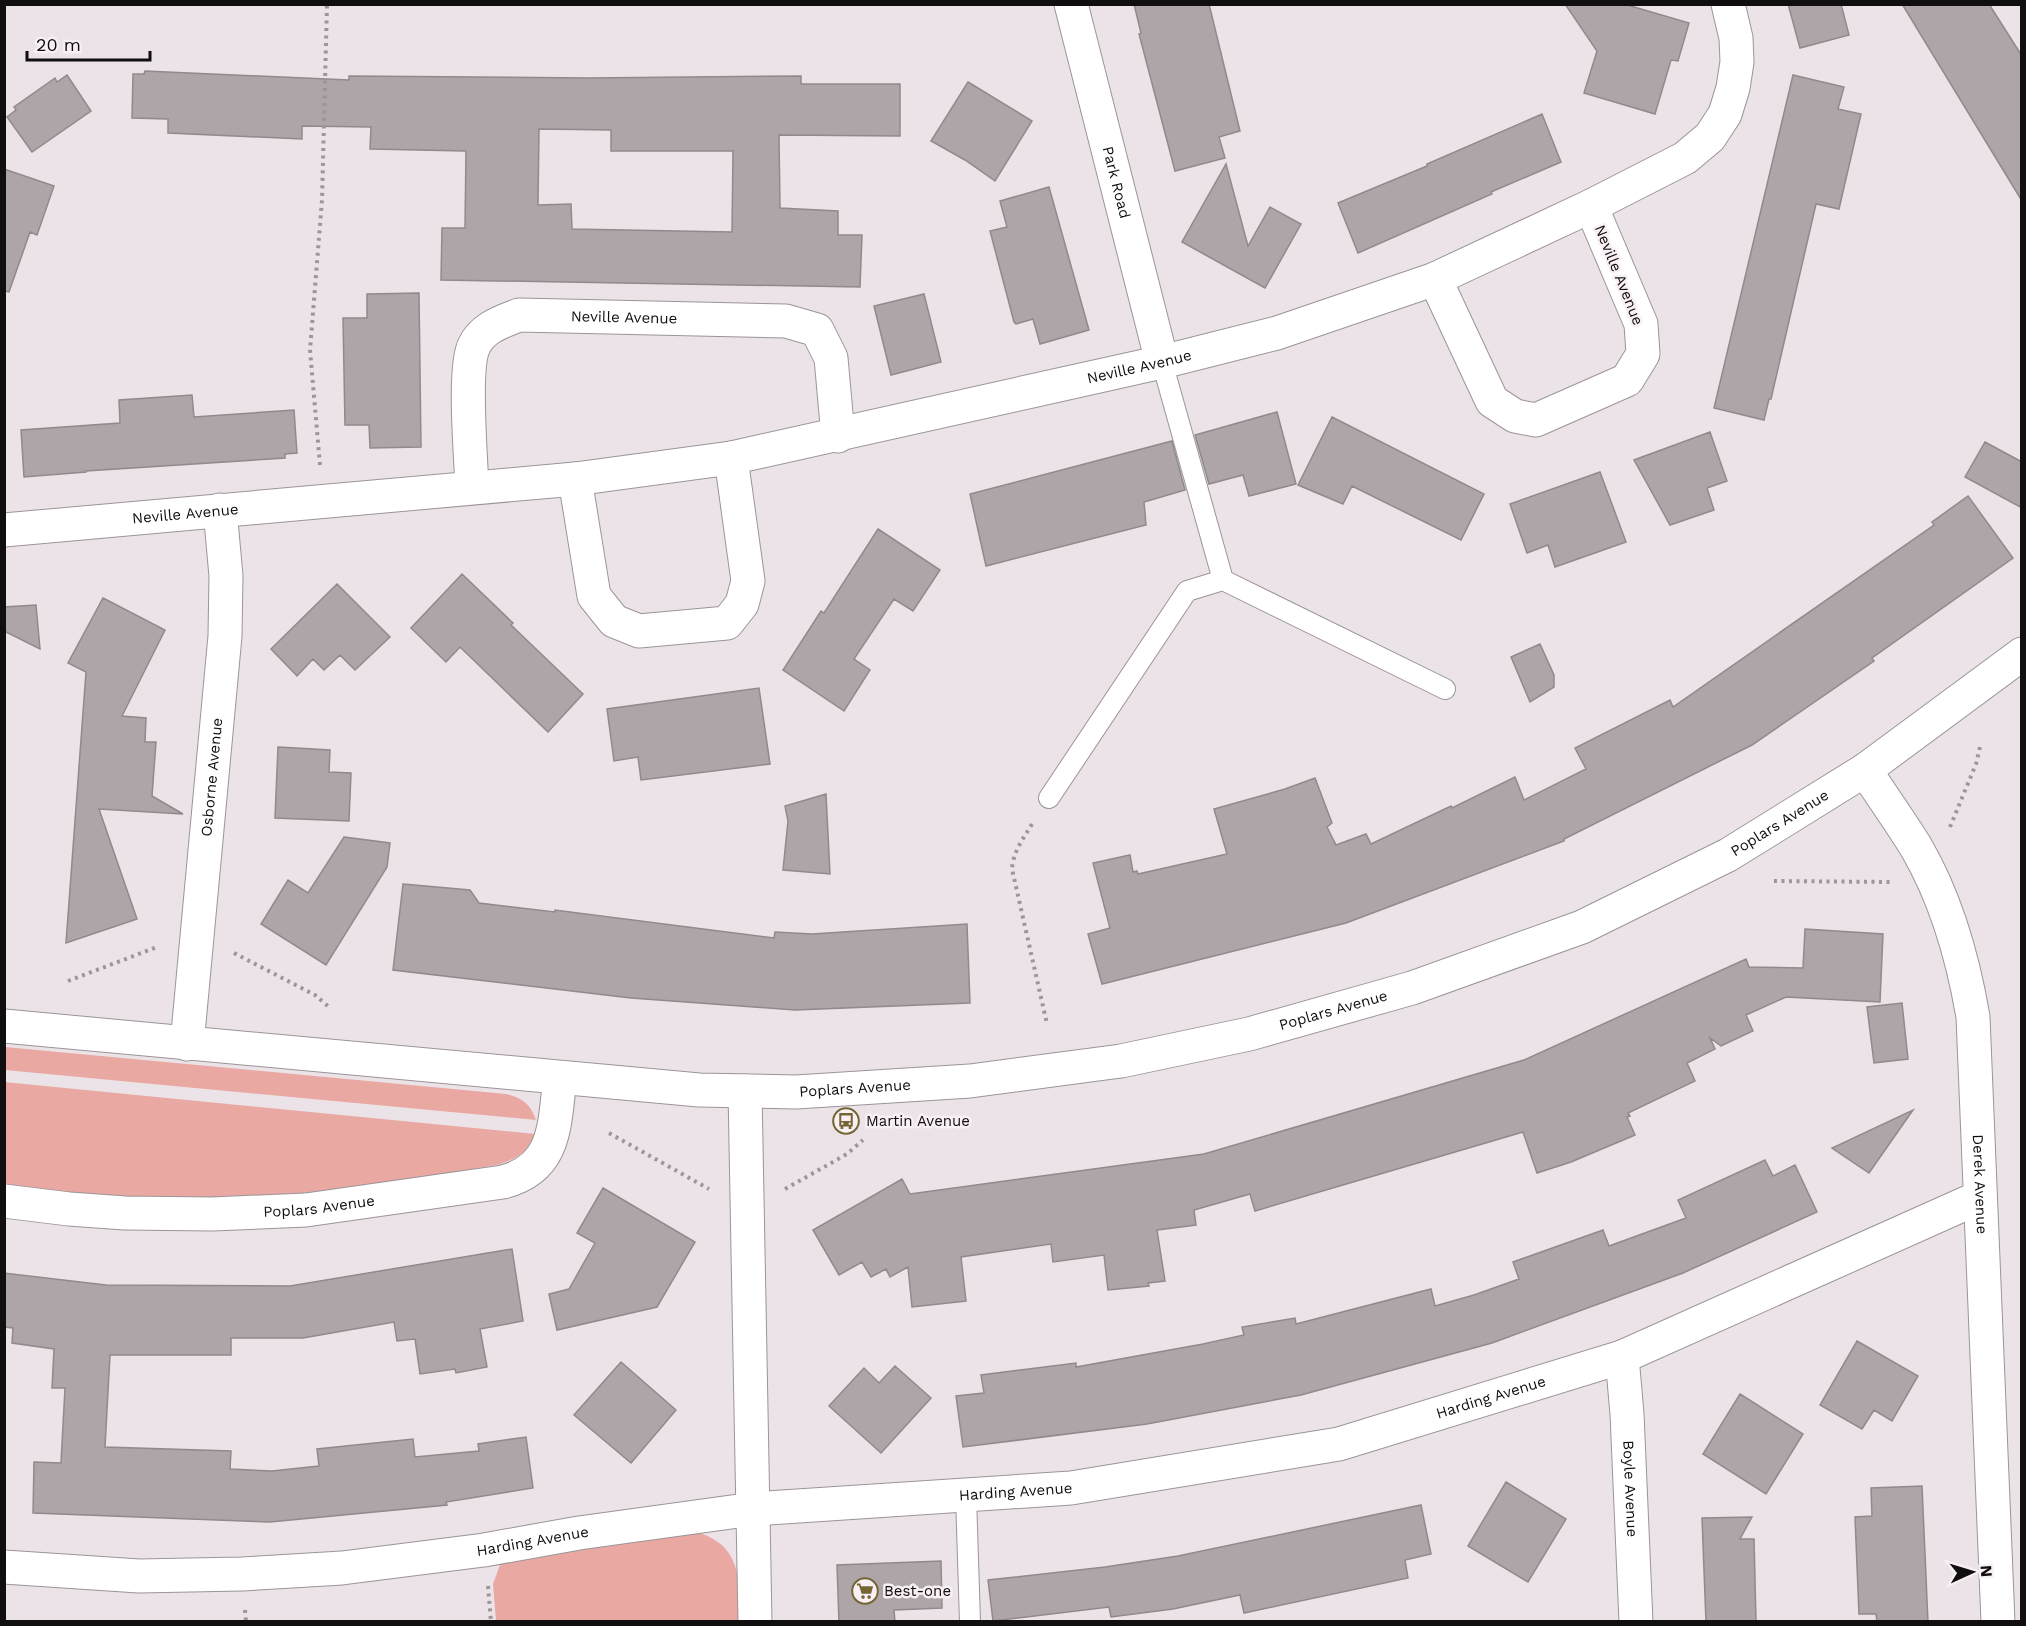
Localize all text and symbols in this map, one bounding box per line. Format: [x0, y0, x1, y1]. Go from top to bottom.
scale bar [27, 24, 150, 62]
text: 20 m [36, 34, 81, 55]
street label: Park Road [1099, 144, 1134, 220]
street label: Neville Avenue [1591, 222, 1647, 328]
street label: Neville Avenue [571, 307, 678, 328]
street label: Neville Avenue [1085, 346, 1193, 387]
street label: Neville Avenue [131, 500, 239, 528]
street label: Osborne Avenue [197, 717, 226, 837]
street label: Poplars Avenue [1727, 786, 1832, 860]
street label: Poplars Avenue [1277, 986, 1390, 1034]
street label: Poplars Avenue [799, 1076, 911, 1101]
bus stop icon: Martin Avenue [831, 1106, 861, 1136]
place label: Martin Avenue [866, 1112, 970, 1130]
street label: Derek Avenue [1969, 1134, 1991, 1234]
street label: Poplars Avenue [263, 1191, 376, 1221]
street label: Harding Avenue [1434, 1372, 1548, 1423]
street label: Boyle Avenue [1619, 1440, 1641, 1538]
street label: Harding Avenue [958, 1479, 1073, 1504]
street label: Harding Avenue [475, 1523, 590, 1560]
north arrow [1942, 1542, 2002, 1602]
text: N [1977, 1564, 1996, 1578]
supermarket icon: Best-one [850, 1576, 880, 1606]
place label: Best-one [884, 1582, 951, 1600]

